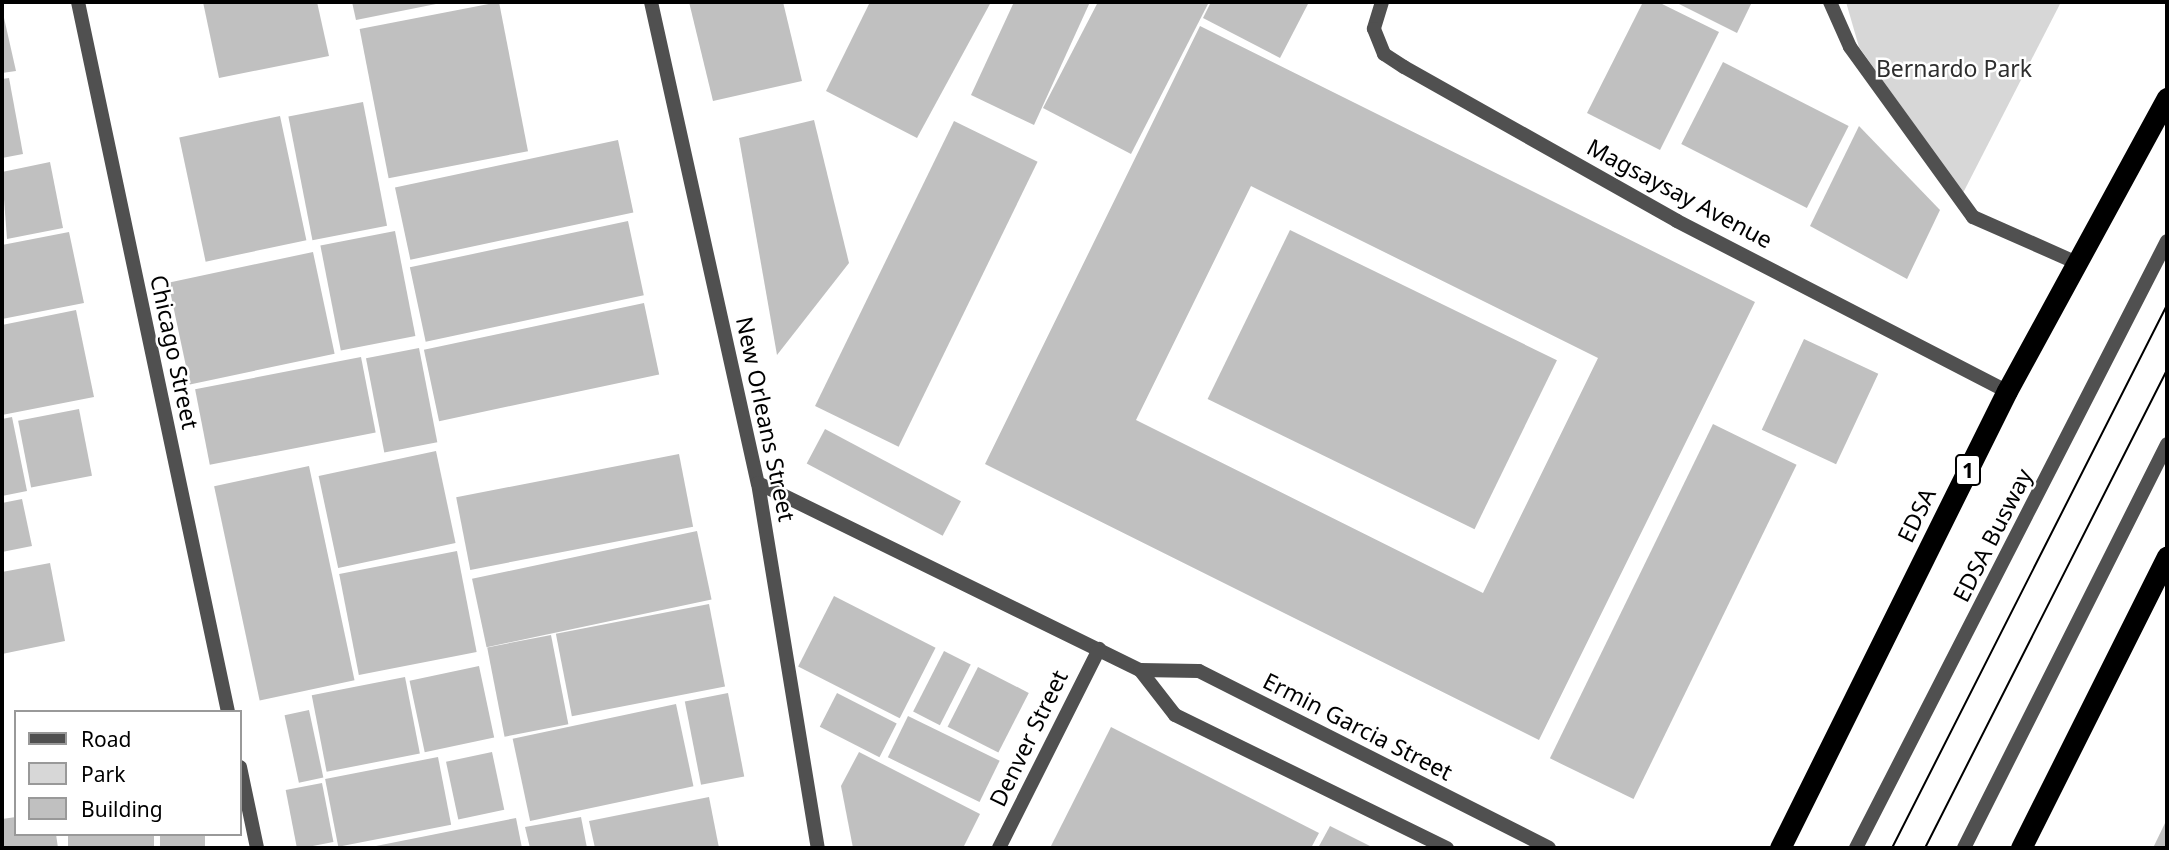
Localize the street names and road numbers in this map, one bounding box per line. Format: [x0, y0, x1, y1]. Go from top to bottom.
street label: Magsaysay Avenue [1583, 132, 1777, 254]
street label: Chicago Street [145, 272, 205, 432]
street label: New Orleans Street [731, 314, 801, 524]
road number: 1 [1954, 452, 1982, 488]
street label: EDSA Busway [1947, 464, 2037, 606]
street label: EDSA [1891, 483, 1941, 547]
street label: Denver Street [983, 665, 1073, 811]
street label: Ermin Garcia Street [1259, 666, 1457, 786]

